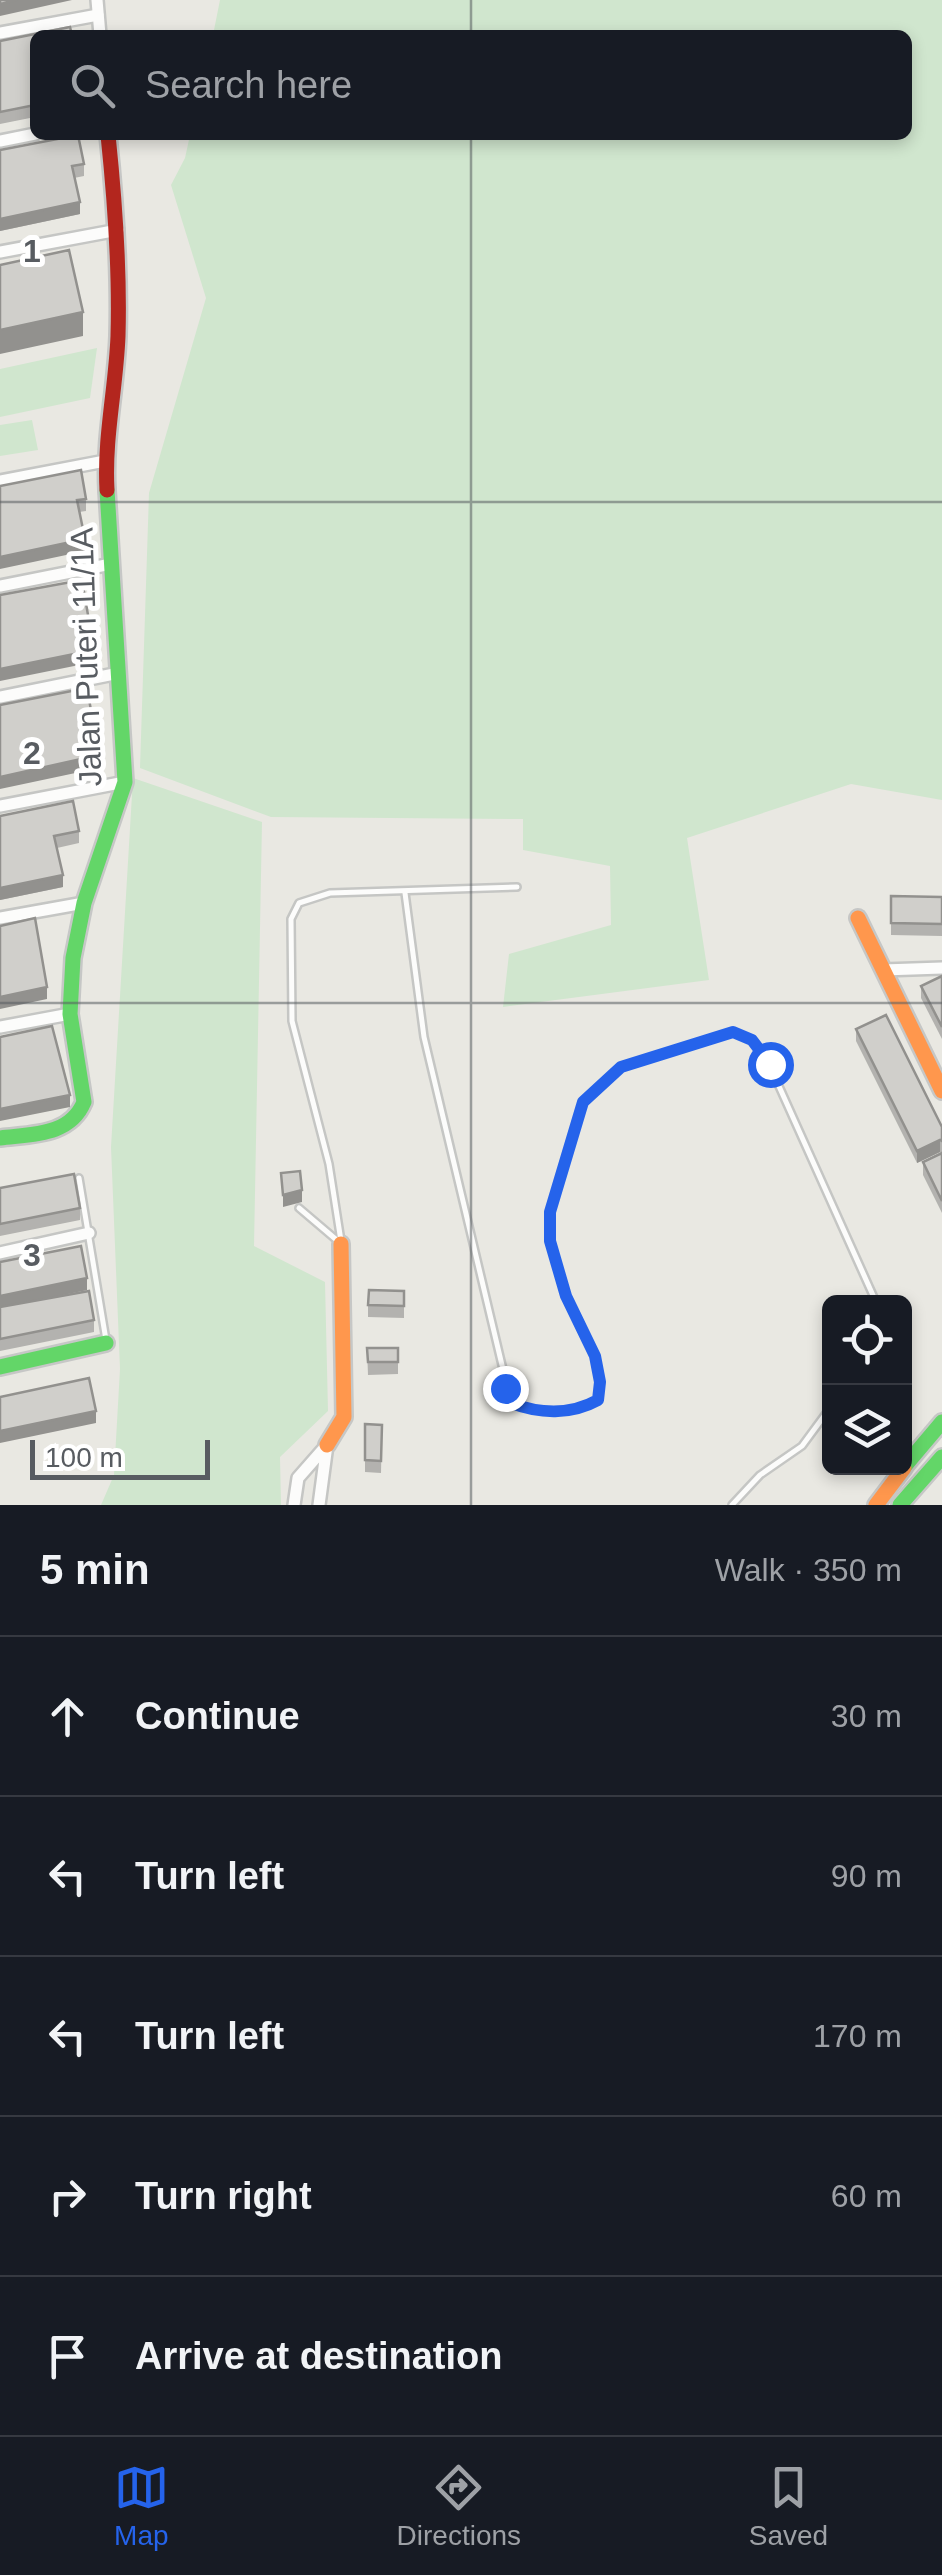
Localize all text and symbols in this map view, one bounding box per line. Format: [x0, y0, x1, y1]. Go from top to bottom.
search box [30, 30, 912, 140]
icon: search [65, 58, 120, 113]
text: Search here [145, 64, 352, 106]
text: 1 [23, 233, 41, 269]
street label: Jalan Puteri 11/1A [63, 526, 109, 787]
text: 2 [23, 735, 41, 771]
route start [748, 1042, 794, 1088]
text: 3 [23, 1237, 41, 1273]
map controls [822, 1295, 912, 1475]
button: locate [822, 1295, 912, 1385]
route end [483, 1366, 529, 1412]
button: layers [822, 1385, 912, 1475]
scale bar [30, 1435, 210, 1480]
text: 100 m [45, 1442, 123, 1473]
text: 5 min [40, 1546, 150, 1593]
text: Walk · 350 m [715, 1552, 902, 1588]
icon: ahead [40, 1689, 95, 1744]
text: Continue [135, 1695, 300, 1737]
text: 30 m [831, 1698, 902, 1734]
icon: left [40, 1849, 95, 1904]
text: Turn left [135, 1855, 284, 1897]
text: 90 m [831, 1858, 902, 1894]
icon: left [40, 2009, 95, 2064]
text: Turn left [135, 2015, 284, 2057]
text: 170 m [813, 2018, 902, 2054]
icon: right [40, 2169, 95, 2224]
text: Turn right [135, 2175, 312, 2217]
text: 60 m [831, 2178, 902, 2214]
icon: arrive [40, 2329, 95, 2384]
text: Arrive at destination [135, 2335, 502, 2377]
tab: Map [114, 2460, 169, 2552]
tab: Directions [397, 2460, 521, 2552]
tab: Saved [749, 2460, 828, 2552]

